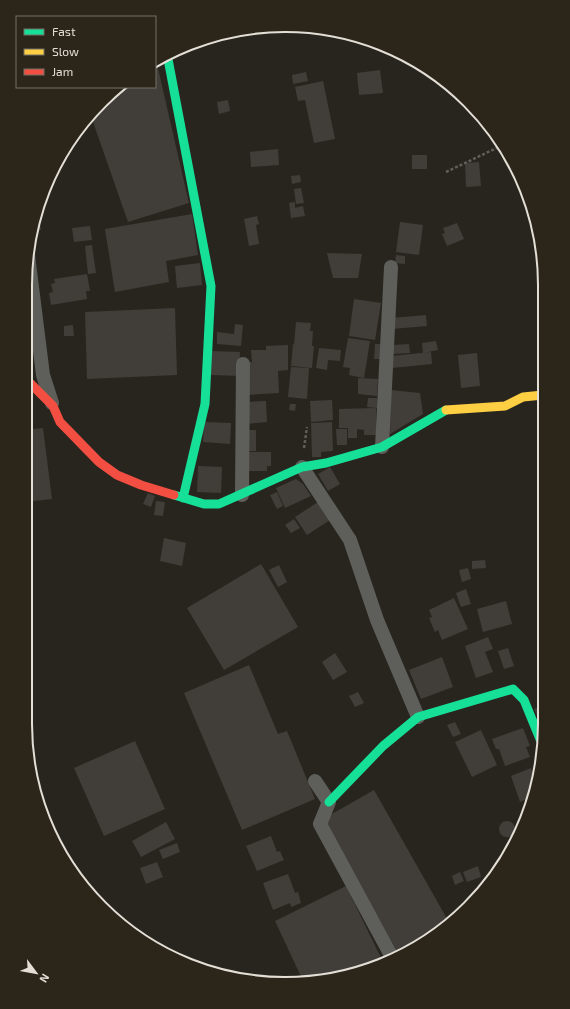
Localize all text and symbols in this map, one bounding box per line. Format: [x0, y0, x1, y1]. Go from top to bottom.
legend [16, 16, 156, 88]
text: Fast [52, 24, 76, 38]
text: Slow [52, 44, 79, 58]
text: Jam [52, 64, 73, 78]
north arrow [16, 953, 56, 993]
text: N [37, 972, 53, 985]

